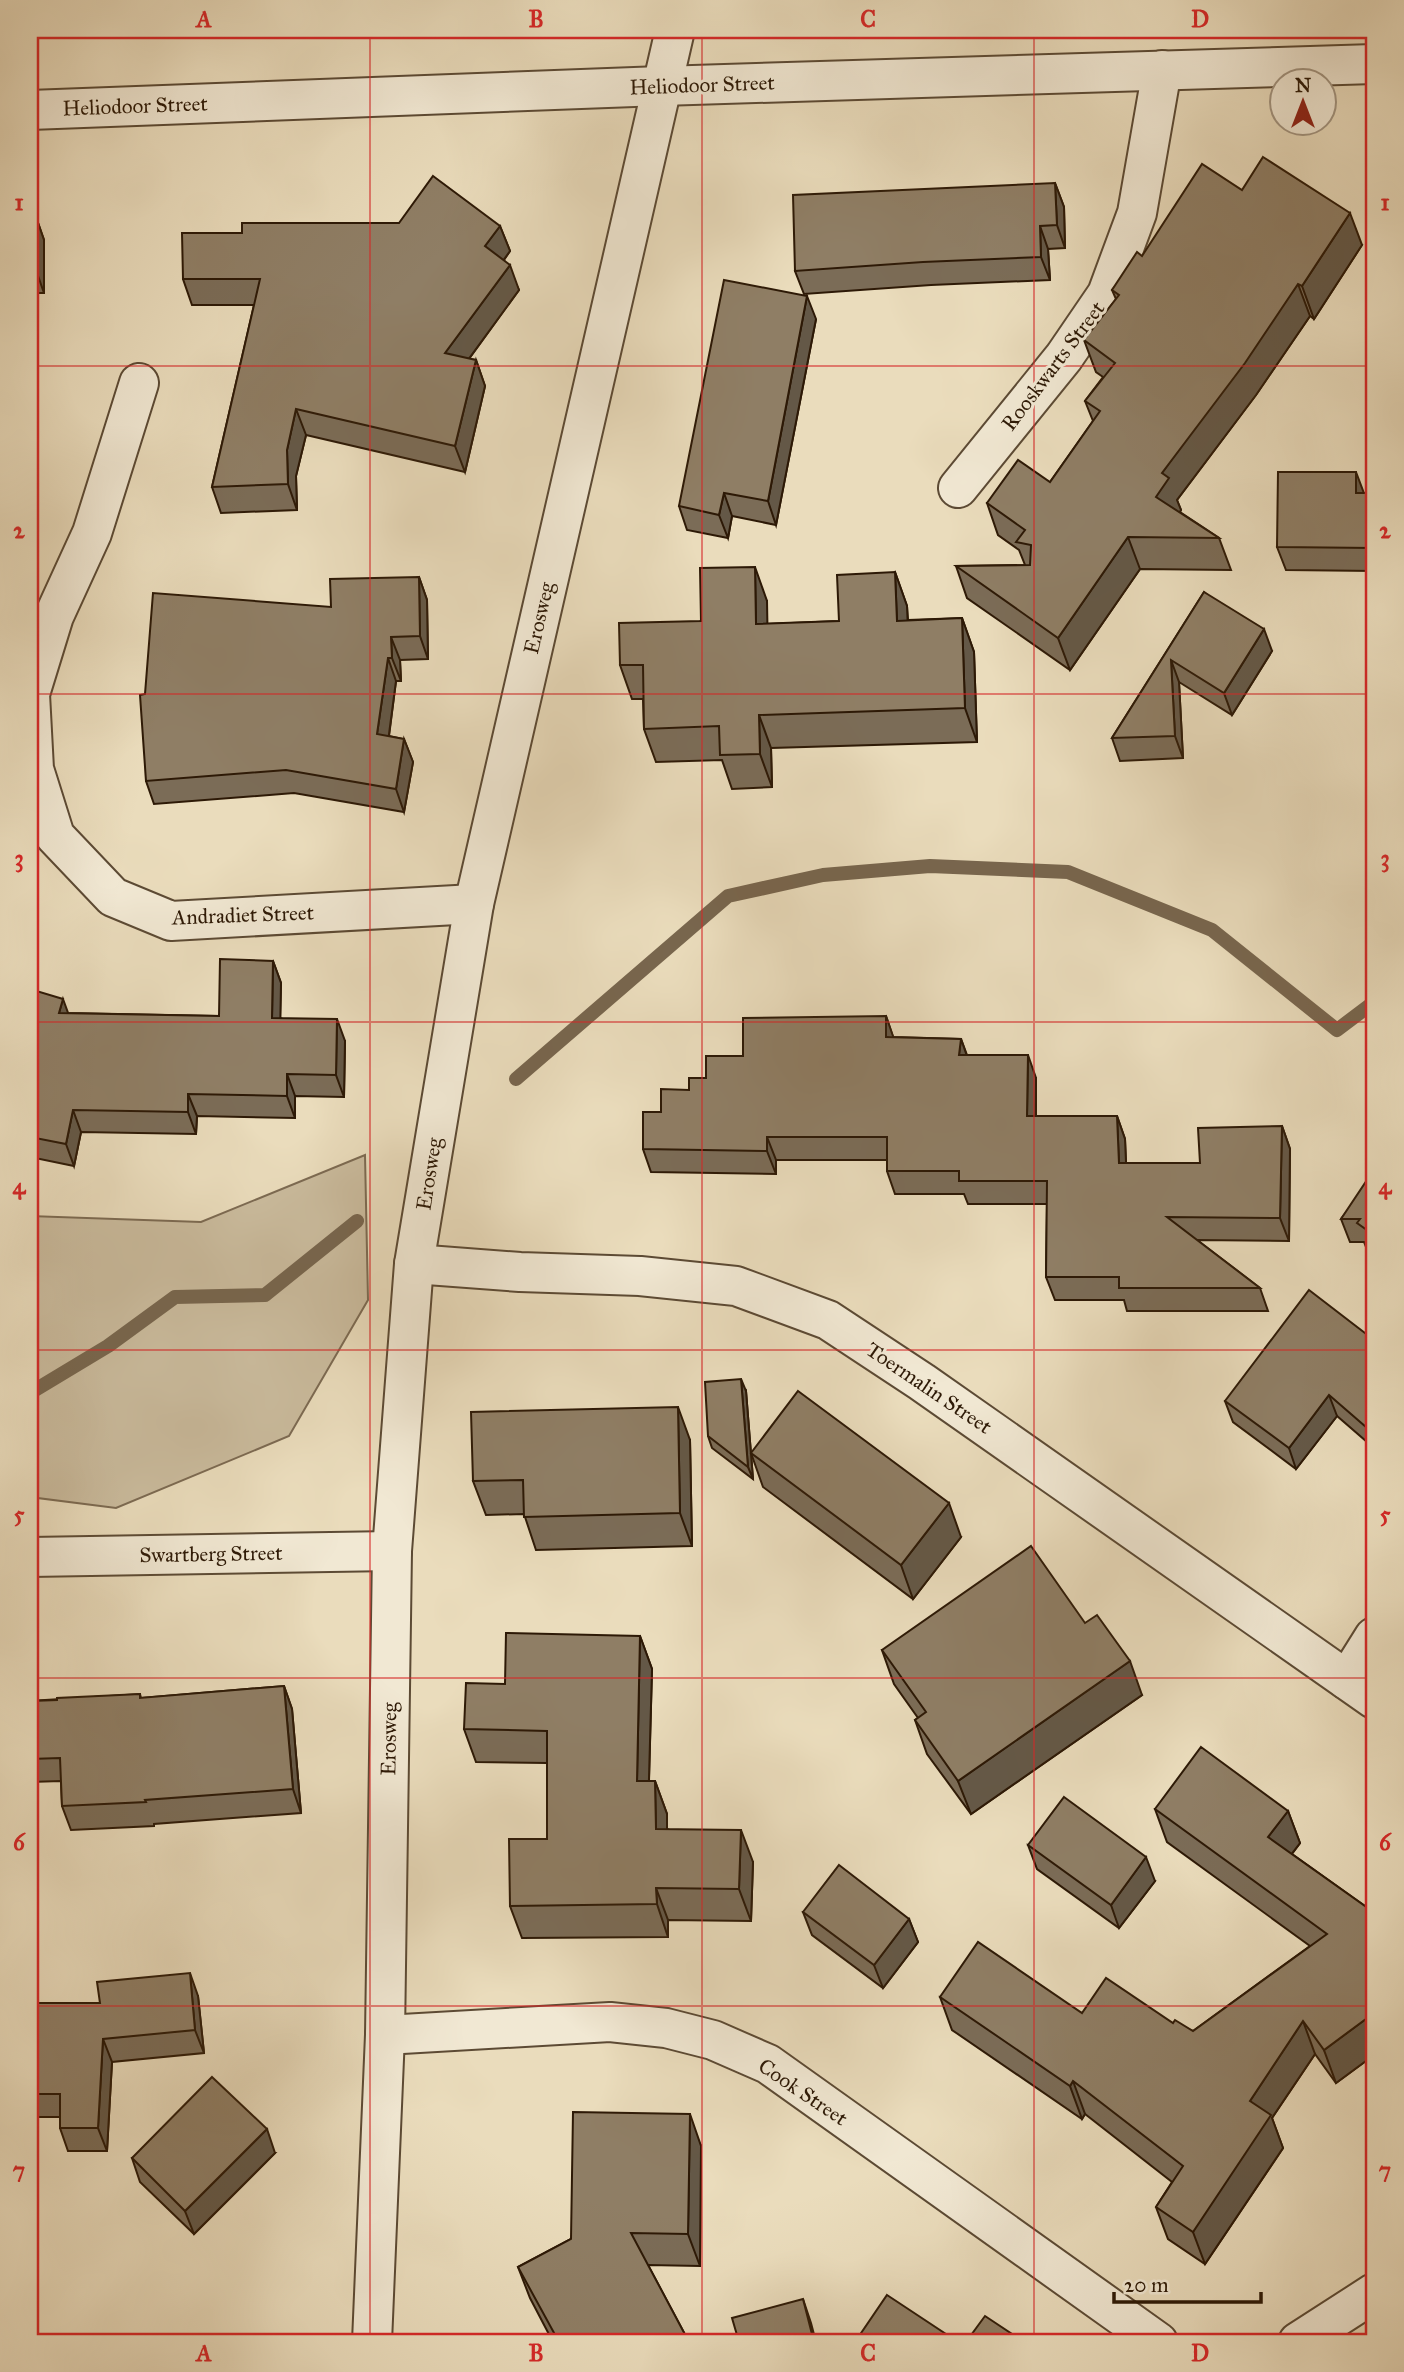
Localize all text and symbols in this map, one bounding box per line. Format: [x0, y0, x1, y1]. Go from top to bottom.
text: A [194, 5, 212, 33]
text: B [528, 5, 544, 33]
text: C [860, 5, 876, 33]
text: D [1191, 5, 1209, 33]
north arrow [1268, 66, 1338, 136]
street label: Heliodoor Street [629, 69, 776, 101]
text: N [1295, 74, 1311, 97]
street label: Heliodoor Street [62, 90, 209, 122]
text: 1 [14, 188, 24, 216]
text: 1 [1380, 188, 1390, 216]
street label: Rooskwarts Street [996, 296, 1111, 436]
text: 2 [13, 516, 25, 544]
text: 2 [1379, 516, 1391, 544]
street label: Erosweg [518, 579, 560, 657]
text: 3 [14, 844, 24, 873]
text: 3 [1380, 844, 1390, 873]
street label: Andradiet Street [171, 900, 315, 931]
street label: Erosweg [410, 1136, 448, 1212]
text: 4 [13, 1172, 27, 1200]
text: 4 [1379, 1172, 1393, 1200]
street label: Toermalin Street [861, 1336, 997, 1440]
text: 5 [14, 1500, 25, 1528]
text: 5 [1380, 1500, 1391, 1528]
street label: Swartberg Street [139, 1540, 283, 1568]
street label: Erosweg [375, 1702, 403, 1776]
text: 6 [13, 1828, 26, 1856]
text: 6 [1379, 1828, 1392, 1856]
street label: Cook Street [753, 2053, 853, 2132]
text: 7 [13, 2156, 25, 2184]
text: 7 [1379, 2156, 1391, 2184]
scale bar [1114, 2260, 1260, 2304]
text: 20 m [1124, 2272, 1169, 2298]
text: A [194, 2339, 212, 2367]
text: B [528, 2339, 544, 2367]
text: C [860, 2339, 876, 2367]
text: D [1191, 2339, 1209, 2367]

